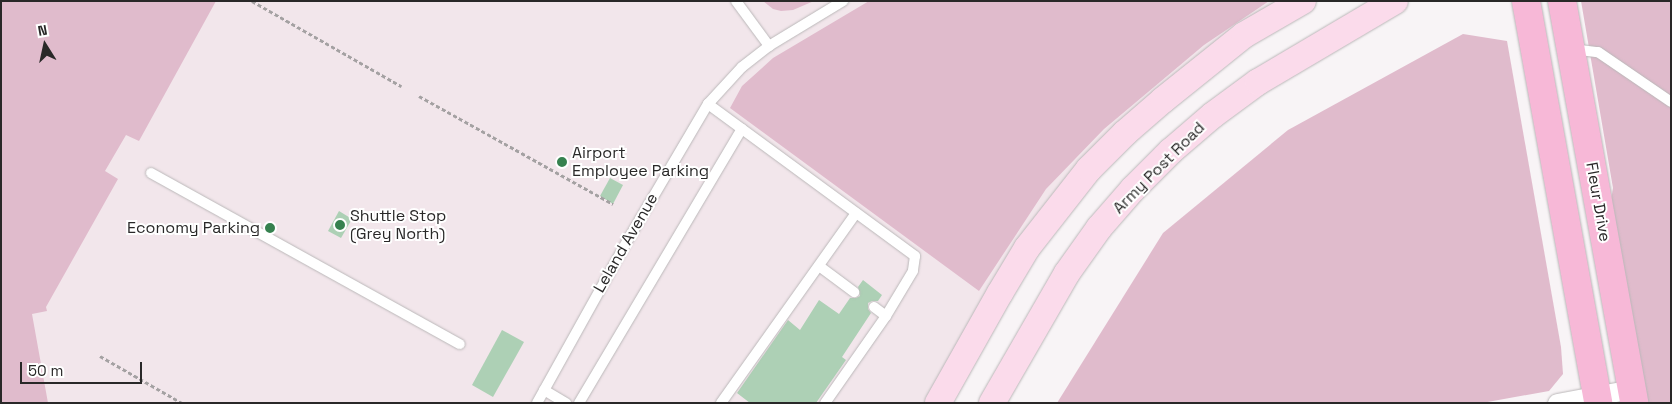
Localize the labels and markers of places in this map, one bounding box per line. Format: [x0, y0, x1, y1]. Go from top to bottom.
place label: Airport Employee Parking [572, 143, 709, 181]
marker: Airport Employee Parking [556, 156, 568, 168]
place label: Shuttle Stop (Grey North) [350, 206, 446, 244]
place label: Economy Parking [127, 218, 260, 238]
marker: Shuttle Stop (Grey North) [334, 219, 346, 231]
marker: Economy Parking [264, 222, 276, 234]

